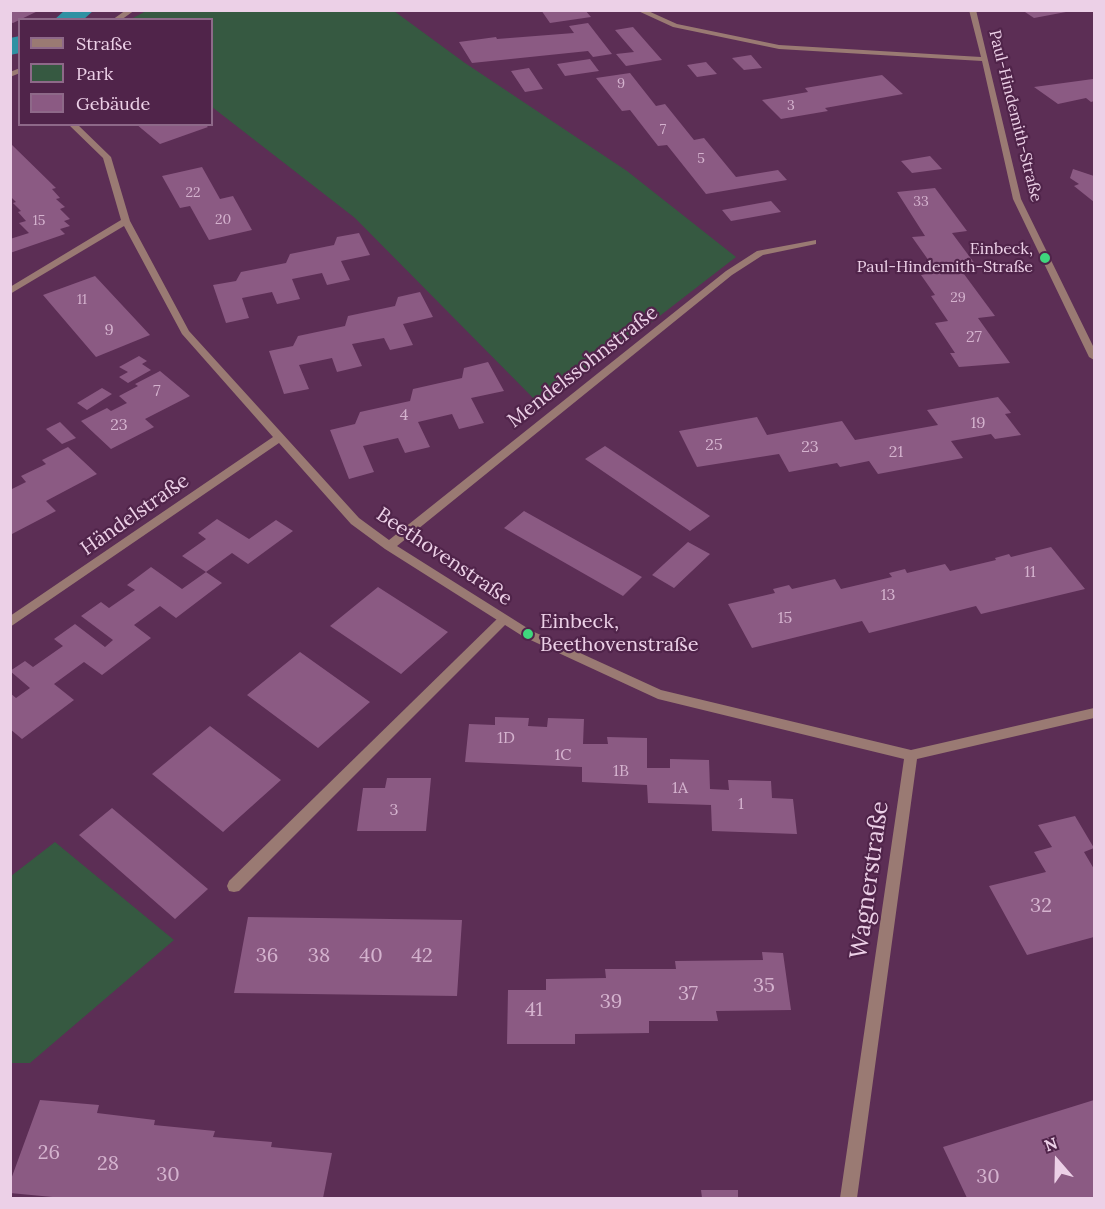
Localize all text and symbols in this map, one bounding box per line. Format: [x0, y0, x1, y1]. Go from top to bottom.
legend [18, 18, 213, 126]
street label: Paul-Hindemith-Straße [984, 28, 1046, 204]
text: Straße [76, 32, 132, 55]
text: Park [76, 62, 113, 85]
house number: 9 [617, 76, 625, 92]
text: Gebäude [76, 92, 150, 115]
house number: 3 [787, 98, 795, 114]
house number: 7 [660, 122, 666, 138]
house number: 5 [697, 151, 705, 167]
house number: 22 [185, 185, 201, 201]
house number: 33 [913, 194, 929, 210]
house number: 20 [215, 212, 231, 228]
house number: 15 [33, 213, 45, 229]
place label: Einbeck, Paul-Hindemith-Straße [857, 239, 1033, 277]
marker: Einbeck, Paul-Hindemith-Straße [1038, 251, 1052, 265]
house number: 29 [950, 290, 966, 306]
house number: 11 [77, 292, 87, 308]
street label: Mendelssohnstraße [503, 301, 663, 433]
house number: 9 [104, 320, 114, 340]
house number: 27 [966, 327, 982, 347]
house number: 7 [153, 381, 161, 401]
house number: 4 [400, 405, 408, 425]
house number: 19 [970, 413, 986, 433]
house number: 23 [110, 415, 128, 435]
house number: 25 [705, 435, 723, 455]
house number: 23 [801, 437, 819, 457]
house number: 21 [889, 442, 903, 462]
street label: Händelstraße [76, 469, 194, 561]
street label: Beethovenstraße [372, 503, 516, 611]
house number: 11 [1024, 562, 1036, 582]
house number: 13 [881, 585, 895, 605]
house number: 15 [778, 608, 792, 628]
place label: Einbeck, Beethovenstraße [540, 610, 698, 657]
marker: Einbeck, Beethovenstraße [521, 627, 535, 641]
house number: 1D [497, 728, 515, 748]
house number: 1C [554, 745, 572, 765]
house number: 1B [613, 761, 629, 781]
house number: 1A [672, 778, 688, 798]
house number: 1 [738, 794, 744, 814]
street label: Wagnerstraße [845, 799, 895, 961]
house number: 3 [390, 800, 398, 820]
house number: 32 [1030, 894, 1052, 918]
house number: 36 [256, 944, 278, 968]
house number: 38 [308, 944, 330, 968]
house number: 40 [359, 944, 383, 968]
house number: 42 [411, 944, 433, 968]
house number: 35 [753, 974, 775, 998]
house number: 37 [678, 982, 698, 1006]
house number: 39 [600, 990, 622, 1014]
house number: 41 [525, 998, 543, 1022]
north arrow [1027, 1131, 1087, 1191]
text: N [1042, 1133, 1060, 1156]
house number: 26 [38, 1141, 60, 1165]
house number: 28 [97, 1152, 119, 1176]
house number: 30 [156, 1163, 180, 1187]
house number: 30 [976, 1165, 1000, 1189]

